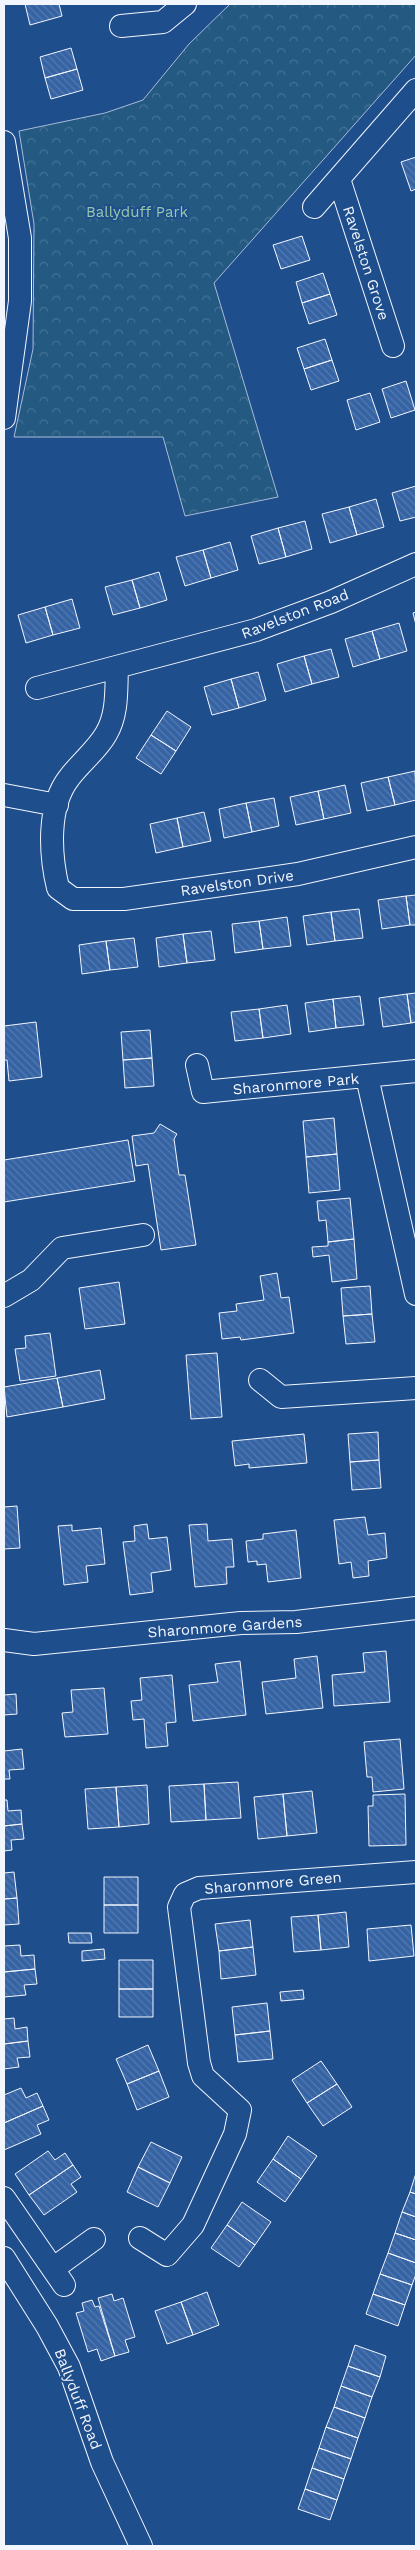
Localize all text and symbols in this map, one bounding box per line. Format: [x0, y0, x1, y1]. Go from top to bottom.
park label: Ballyduff Park [86, 203, 189, 221]
street label: Ravelston Grove [339, 204, 393, 322]
street label: Ravelston Road [239, 585, 351, 643]
street label: Ravelston Drive [179, 866, 295, 900]
street label: Sharonmore Park [232, 1069, 360, 1098]
street label: Sharonmore Gardens [147, 1613, 303, 1641]
street label: Sharonmore Green [204, 1868, 342, 1898]
street label: Ballyduff Road [51, 2346, 105, 2452]

